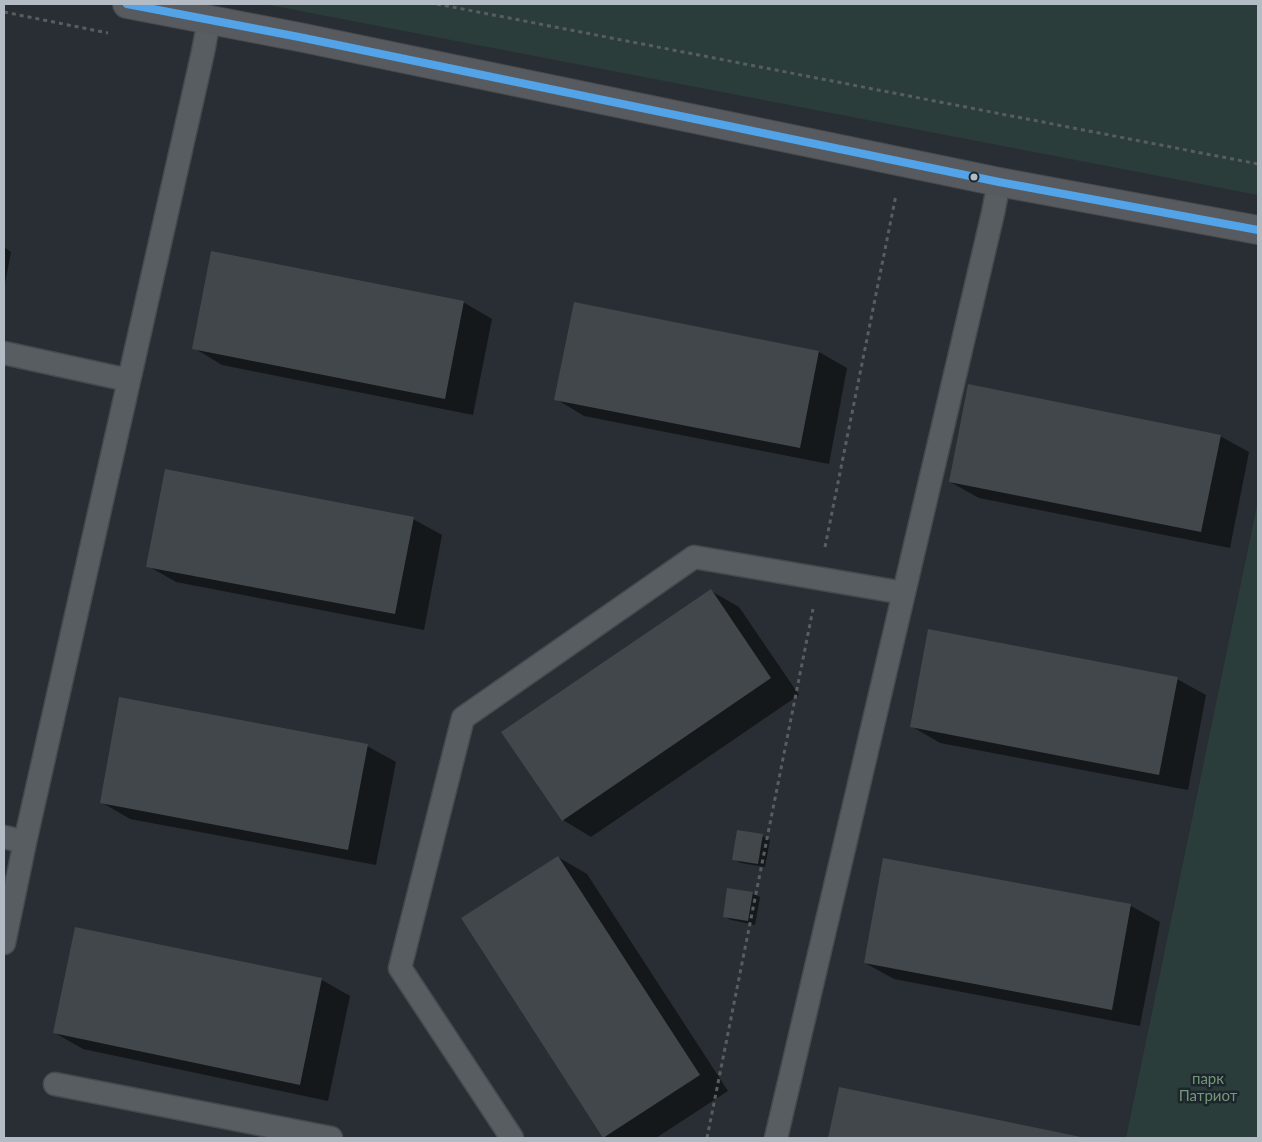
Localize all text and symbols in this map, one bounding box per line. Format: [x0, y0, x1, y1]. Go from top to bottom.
unlabelled marker [969, 172, 979, 182]
park label: парк Патриот [1179, 1070, 1237, 1105]

